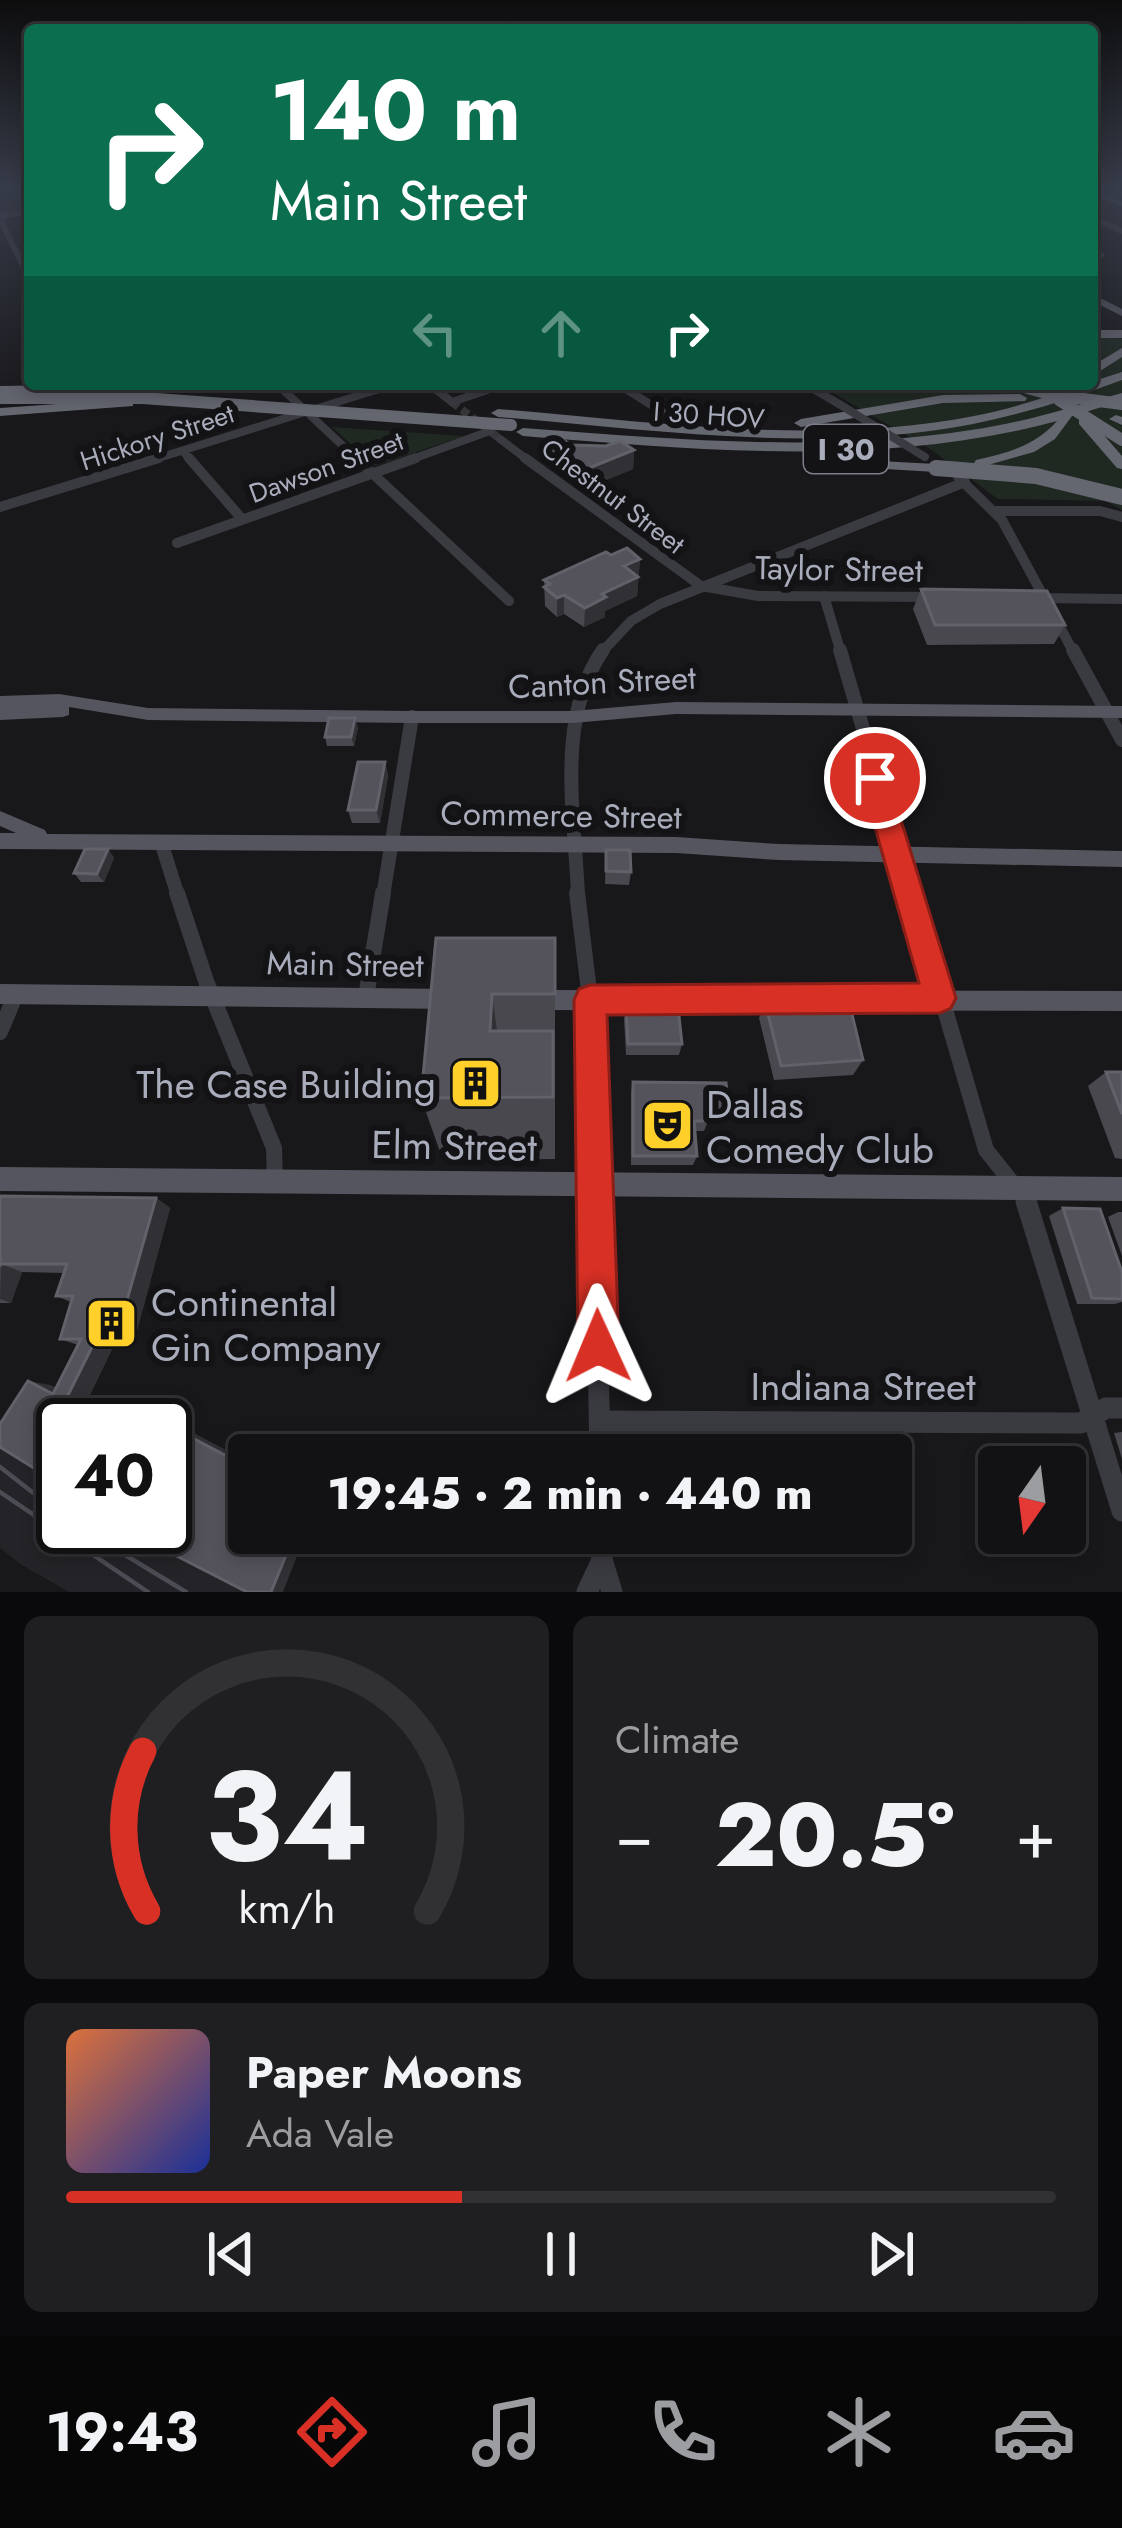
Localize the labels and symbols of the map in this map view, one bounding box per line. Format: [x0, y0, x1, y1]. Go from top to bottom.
street label: I 30 HOV [652, 392, 766, 438]
street label: Hickory Street [75, 394, 240, 480]
street label: Dawson Street [243, 421, 409, 513]
road number: I 30 [804, 425, 888, 473]
street label: Chestnut Street [533, 429, 694, 563]
street label: Taylor Street [755, 544, 923, 594]
street label: Canton Street [507, 654, 697, 710]
pin [824, 727, 926, 829]
street label: Commerce Street [440, 789, 682, 841]
street label: Main Street [266, 939, 424, 989]
place label: The Case Building [136, 1056, 436, 1113]
building icon: The Case Building [447, 1056, 503, 1112]
place label: Dallas Comedy Club [706, 1076, 934, 1178]
theatre icon: Dallas Comedy Club [639, 1098, 695, 1154]
street label: Elm Street [371, 1116, 538, 1176]
place label: Continental Gin Company [151, 1274, 381, 1376]
position arrow [535, 1283, 661, 1409]
building icon: Continental Gin Company [84, 1296, 140, 1352]
street label: Indiana Street [750, 1358, 976, 1415]
speed limit sign: 40 [36, 1398, 192, 1554]
north arrow [978, 1446, 1086, 1554]

